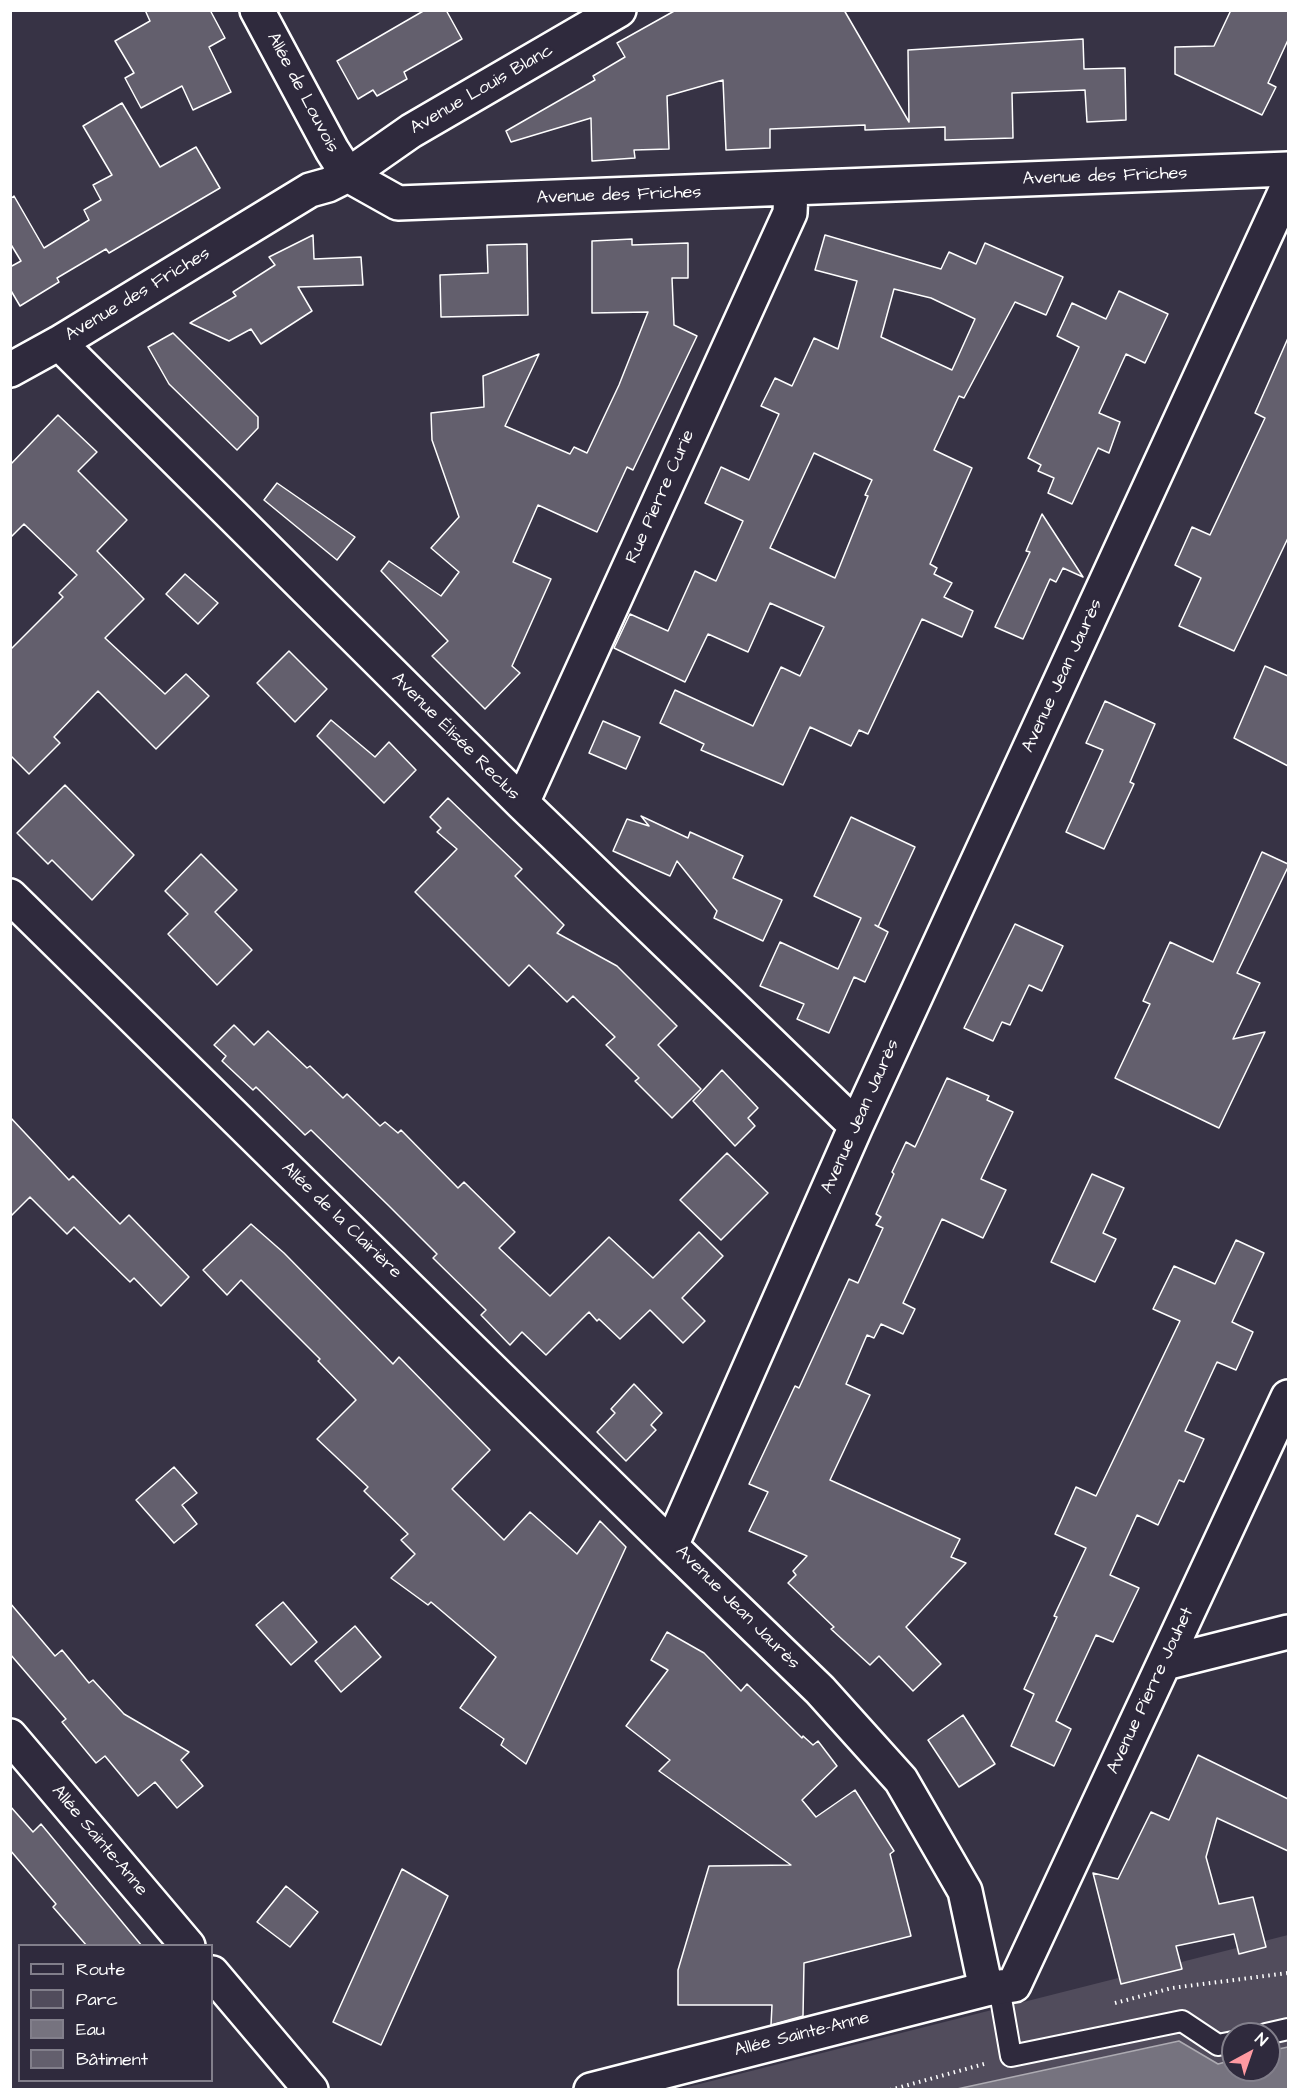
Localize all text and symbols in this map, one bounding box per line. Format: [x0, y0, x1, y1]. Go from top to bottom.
street label: Allée de Louvois [261, 29, 343, 157]
street label: Avenue Louis Blanc [407, 40, 557, 140]
street label: Avenue des Friches [1022, 163, 1188, 191]
street label: Avenue des Friches [536, 182, 702, 210]
street label: Avenue des Friches [62, 243, 214, 347]
street label: Rue Pierre Curie [622, 427, 700, 567]
street label: Avenue Jean Jaurès [1018, 596, 1108, 756]
street label: Avenue Élisée Reclus [386, 668, 524, 806]
street label: Avenue Jean Jaurès [817, 1036, 905, 1198]
street label: Allée de la Clairière [276, 1158, 406, 1284]
street label: Avenue Jean Jaurès [670, 1541, 804, 1675]
street label: Avenue Pierre Jouhet [1103, 1604, 1199, 1778]
street label: Allée Sainte-Anne [46, 1781, 152, 1901]
legend [18, 1944, 213, 2082]
text: Route [76, 1957, 125, 1982]
text: Parc [76, 1987, 118, 2012]
street label: Allée Sainte-Anne [732, 2008, 872, 2062]
text: Eau [76, 2017, 105, 2042]
north arrow [1221, 2022, 1281, 2082]
text: N [1250, 2028, 1272, 2051]
text: Bâtiment [76, 2047, 148, 2072]

